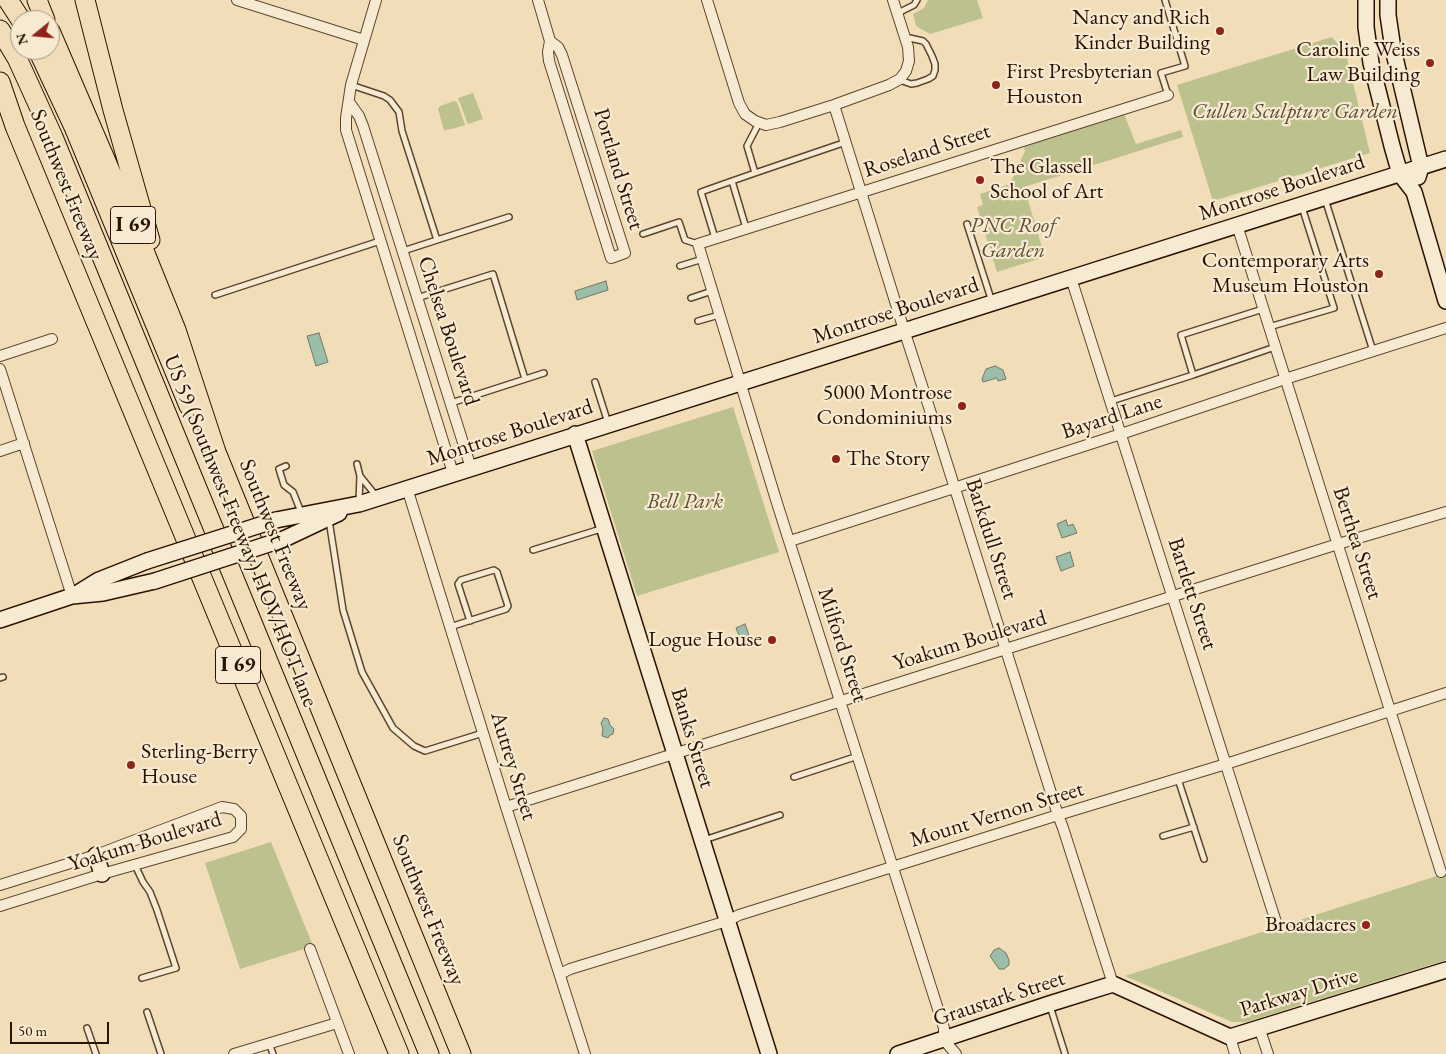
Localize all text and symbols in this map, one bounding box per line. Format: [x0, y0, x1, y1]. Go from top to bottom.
place label: Nancy and Rich Kinder Building [1072, 5, 1210, 56]
north arrow [10, 10, 60, 60]
marker: Nancy and Rich Kinder Building [1214, 25, 1226, 37]
text: N [11, 31, 32, 47]
place label: Caroline Weiss Law Building [1296, 37, 1420, 88]
marker: Caroline Weiss Law Building [1424, 57, 1436, 69]
place label: First Presbyterian Houston [1006, 59, 1153, 110]
marker: First Presbyterian Houston [990, 79, 1002, 91]
park label: Cullen Sculpture Garden [1192, 99, 1398, 125]
street label: Portland Street [587, 105, 649, 233]
street label: Southwest Freeway [24, 106, 108, 264]
street label: Roseland Street [860, 118, 994, 184]
street label: Montrose Boulevard [1196, 149, 1368, 227]
place label: The Glassell School of Art [990, 154, 1103, 205]
marker: The Glassell School of Art [974, 174, 986, 186]
road number: I 69 [110, 206, 156, 244]
park label: PNC Roof Garden [970, 213, 1056, 264]
place label: Contemporary Arts Museum Houston [1202, 248, 1369, 300]
street label: Chelsea Boulevard [411, 253, 485, 409]
marker: Contemporary Arts Museum Houston [1373, 268, 1385, 280]
street label: Montrose Boulevard [810, 272, 982, 350]
street label: US 59 (Southwest Freeway) HOV/HOT lane [157, 351, 323, 711]
place label: 5000 Montrose Condominiums [817, 380, 952, 432]
street label: Bayard Lane [1058, 388, 1166, 446]
street label: Montrose Boulevard [424, 394, 596, 472]
marker: 5000 Montrose Condominiums [956, 400, 968, 412]
place label: The Story [846, 446, 930, 472]
marker: The Story [830, 453, 842, 465]
street label: Southwest Freeway [233, 456, 317, 614]
street label: Barkdull Street [959, 475, 1023, 603]
street label: Berthea Street [1326, 483, 1388, 603]
park label: Bell Park [647, 489, 723, 515]
street label: Bartlett Street [1161, 535, 1223, 653]
street label: Milford Street [811, 584, 873, 706]
street label: Yoakum Boulevard [890, 605, 1050, 677]
place label: Logue House [648, 627, 762, 653]
marker: Logue House [766, 634, 778, 646]
road number: I 69 [216, 646, 260, 684]
street label: Banks Street [664, 685, 720, 791]
street label: Autrey Street [484, 709, 542, 823]
place label: Sterling-Berry House [141, 739, 258, 790]
marker: Sterling-Berry House [125, 759, 137, 771]
street label: Mount Vernon Street [907, 776, 1087, 854]
street label: Yoakum Boulevard [65, 806, 225, 878]
street label: Southwest Freeway [386, 831, 470, 989]
place label: Broadacres [1265, 912, 1356, 938]
marker: Broadacres [1360, 919, 1372, 931]
street label: Parkway Drive [1237, 963, 1361, 1023]
street label: Graustark Street [930, 965, 1068, 1033]
scale bar [12, 1012, 111, 1044]
text: 50 m [18, 1021, 47, 1040]

